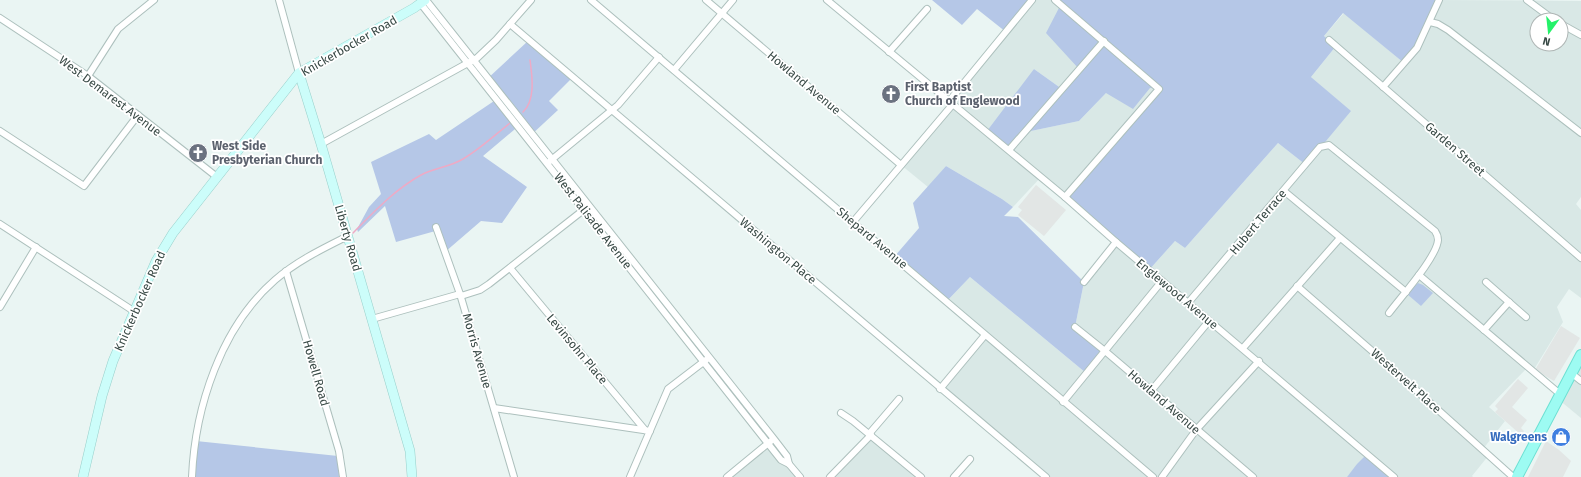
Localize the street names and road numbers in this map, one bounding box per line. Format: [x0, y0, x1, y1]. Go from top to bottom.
street label: Knickerbocker Road [299, 13, 399, 79]
street label: Howland Avenue [765, 48, 843, 118]
street label: West Demarest Avenue [56, 53, 164, 139]
street label: Garden Street [1422, 119, 1488, 179]
street label: West Palisade Avenue [551, 170, 635, 272]
street label: Hubert Terrace [1227, 187, 1289, 257]
street label: Liberty Road [332, 203, 364, 273]
street label: Shepard Avenue [834, 204, 910, 272]
street label: Washington Place [737, 215, 819, 287]
street label: Knickerbocker Road [112, 249, 168, 353]
street label: Englewood Avenue [1133, 256, 1221, 332]
street label: Levinsohn Place [544, 311, 610, 387]
street label: Morris Avenue [460, 312, 494, 390]
street label: Howell Road [300, 338, 332, 408]
street label: Westervelt Place [1368, 346, 1444, 416]
street label: Howland Avenue [1125, 367, 1203, 437]

